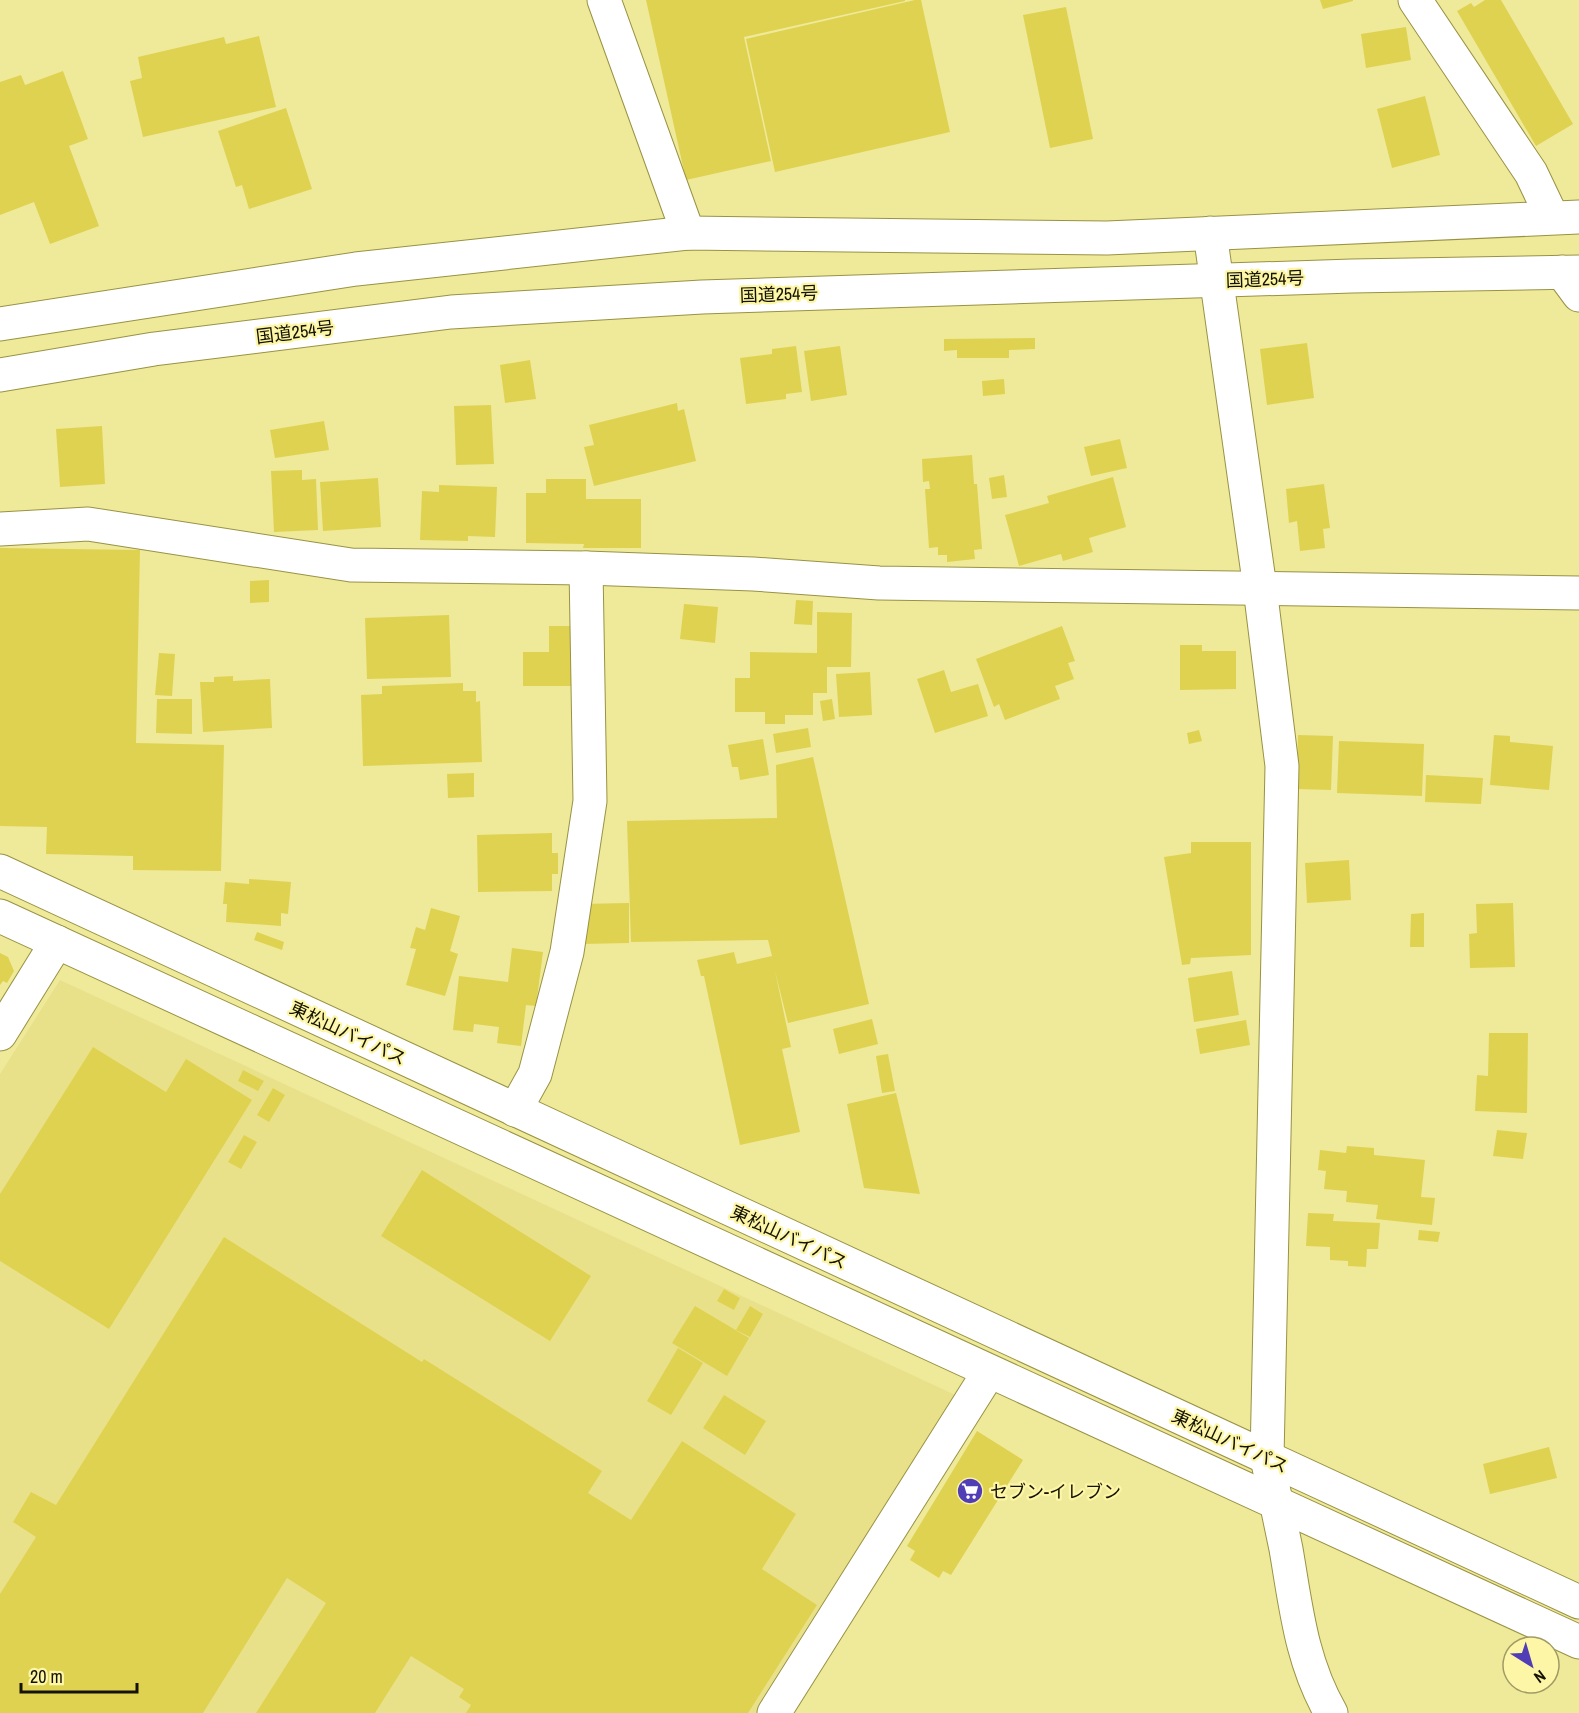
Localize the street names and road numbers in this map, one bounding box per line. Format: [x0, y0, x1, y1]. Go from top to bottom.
street label: 国道254号 [1225, 265, 1305, 293]
street label: 国道254号 [739, 280, 819, 308]
street label: 国道254号 [254, 315, 336, 349]
street label: 東松山バイパス [286, 995, 410, 1071]
street label: 東松山バイパス [727, 1199, 851, 1275]
street label: 東松山バイパス [1168, 1403, 1292, 1479]

